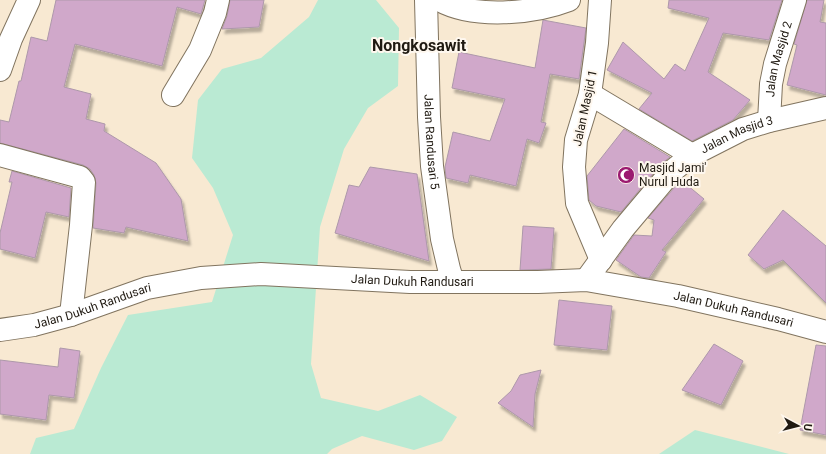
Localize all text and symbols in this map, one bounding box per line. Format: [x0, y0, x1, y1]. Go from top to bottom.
street label: Jalan Masjid 2 [763, 19, 795, 97]
district label: Nongkosawit [372, 36, 467, 55]
street label: Jalan Masjid 1 [570, 69, 600, 147]
street label: Jalan Randusari 5 [421, 94, 442, 191]
street label: Jalan Masjid 3 [698, 113, 774, 156]
place label: Masjid Jami' Nurul Huda [639, 161, 706, 189]
mosque icon: Masjid Jami' Nurul Huda [616, 165, 636, 185]
street label: Jalan Dukuh Randusari [351, 272, 474, 289]
street label: Jalan Dukuh Randusari [32, 280, 152, 332]
street label: Jalan Dukuh Randusari [672, 288, 795, 330]
north arrow [778, 406, 818, 446]
text: U [801, 423, 814, 432]

